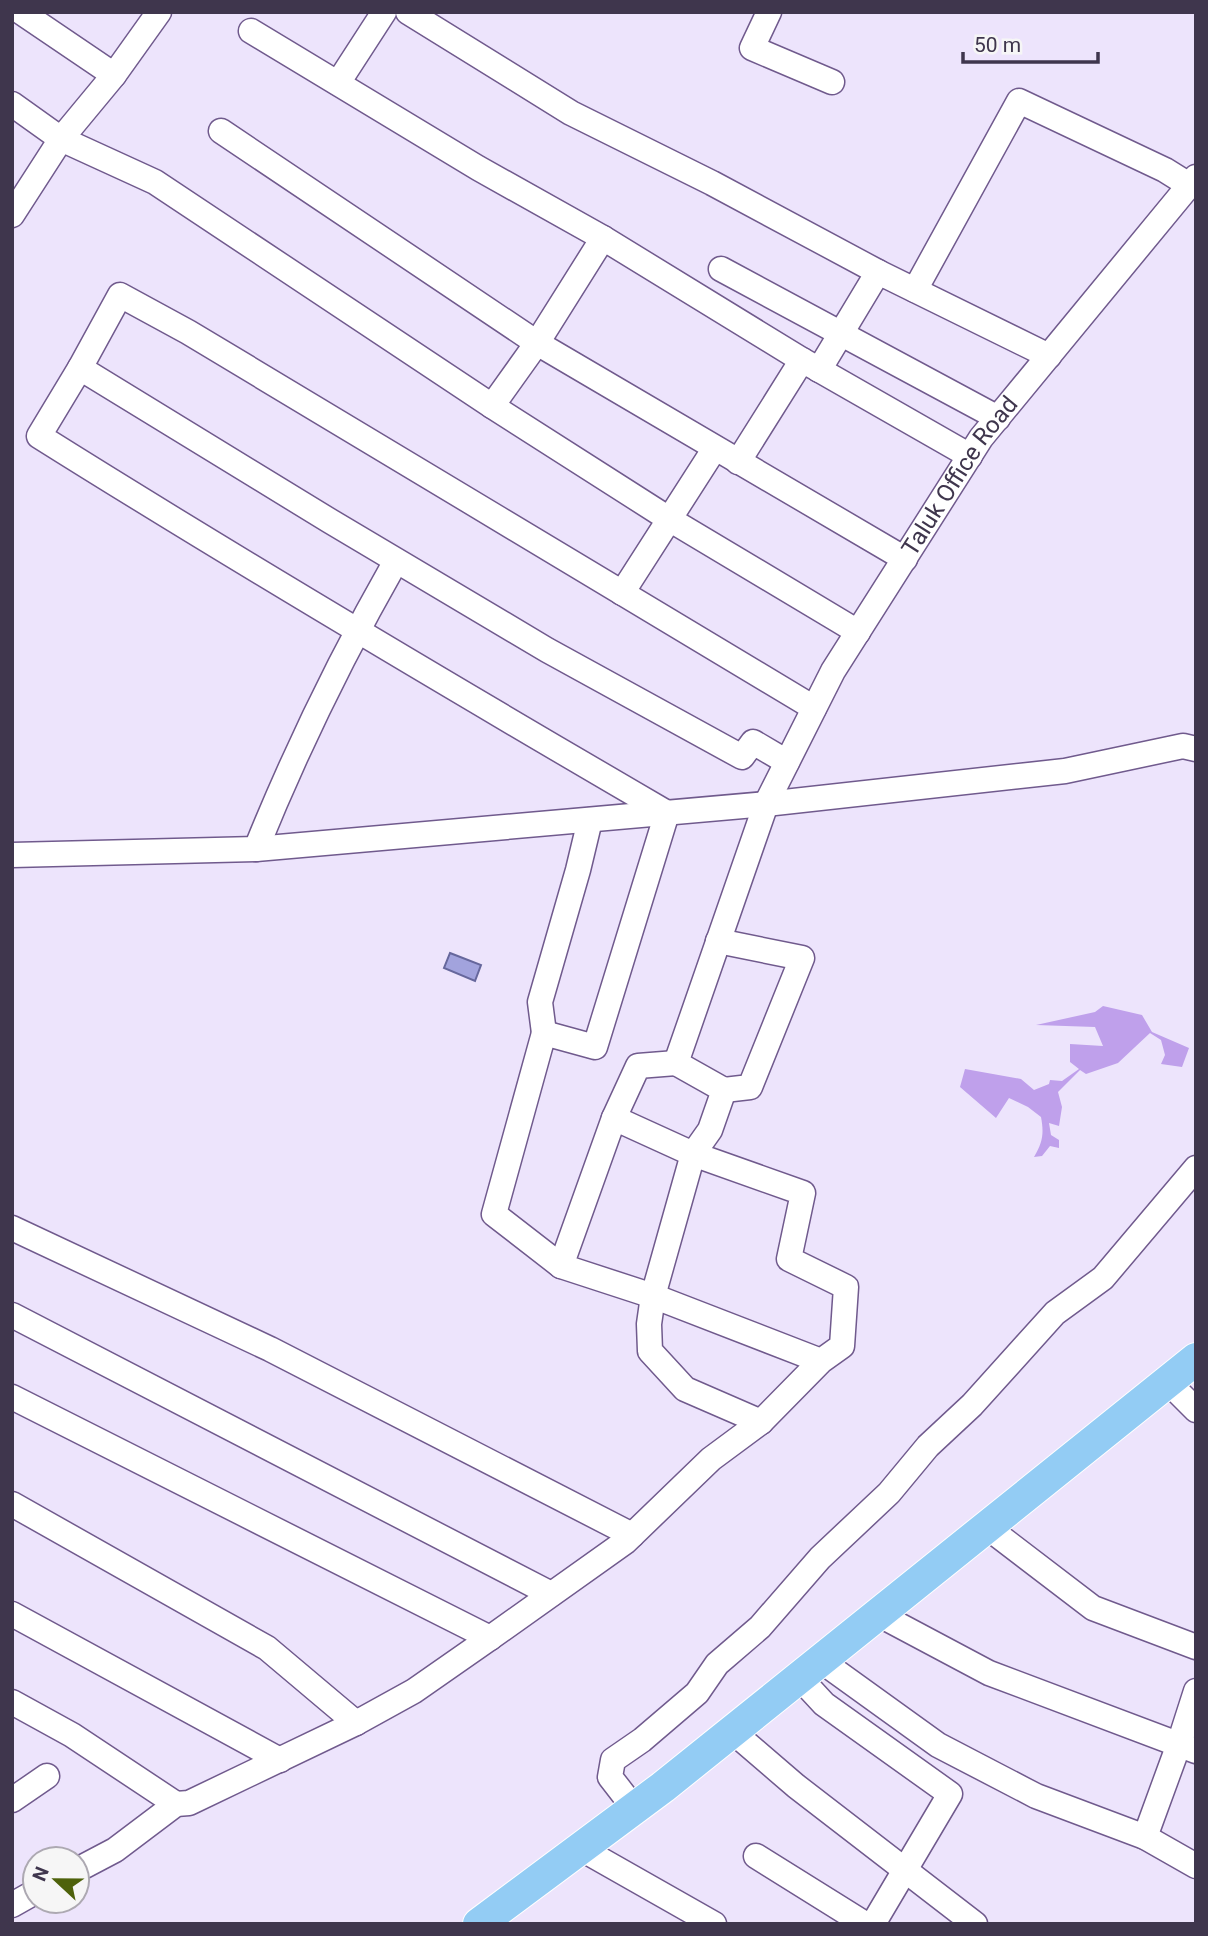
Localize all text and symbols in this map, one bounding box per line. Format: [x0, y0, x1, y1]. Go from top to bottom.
scale bar [963, 21, 1098, 65]
text: 50 m [974, 33, 1021, 57]
street label: Taluk Office Road [896, 391, 1024, 561]
north arrow [21, 1845, 91, 1915]
text: N [28, 1863, 54, 1884]

